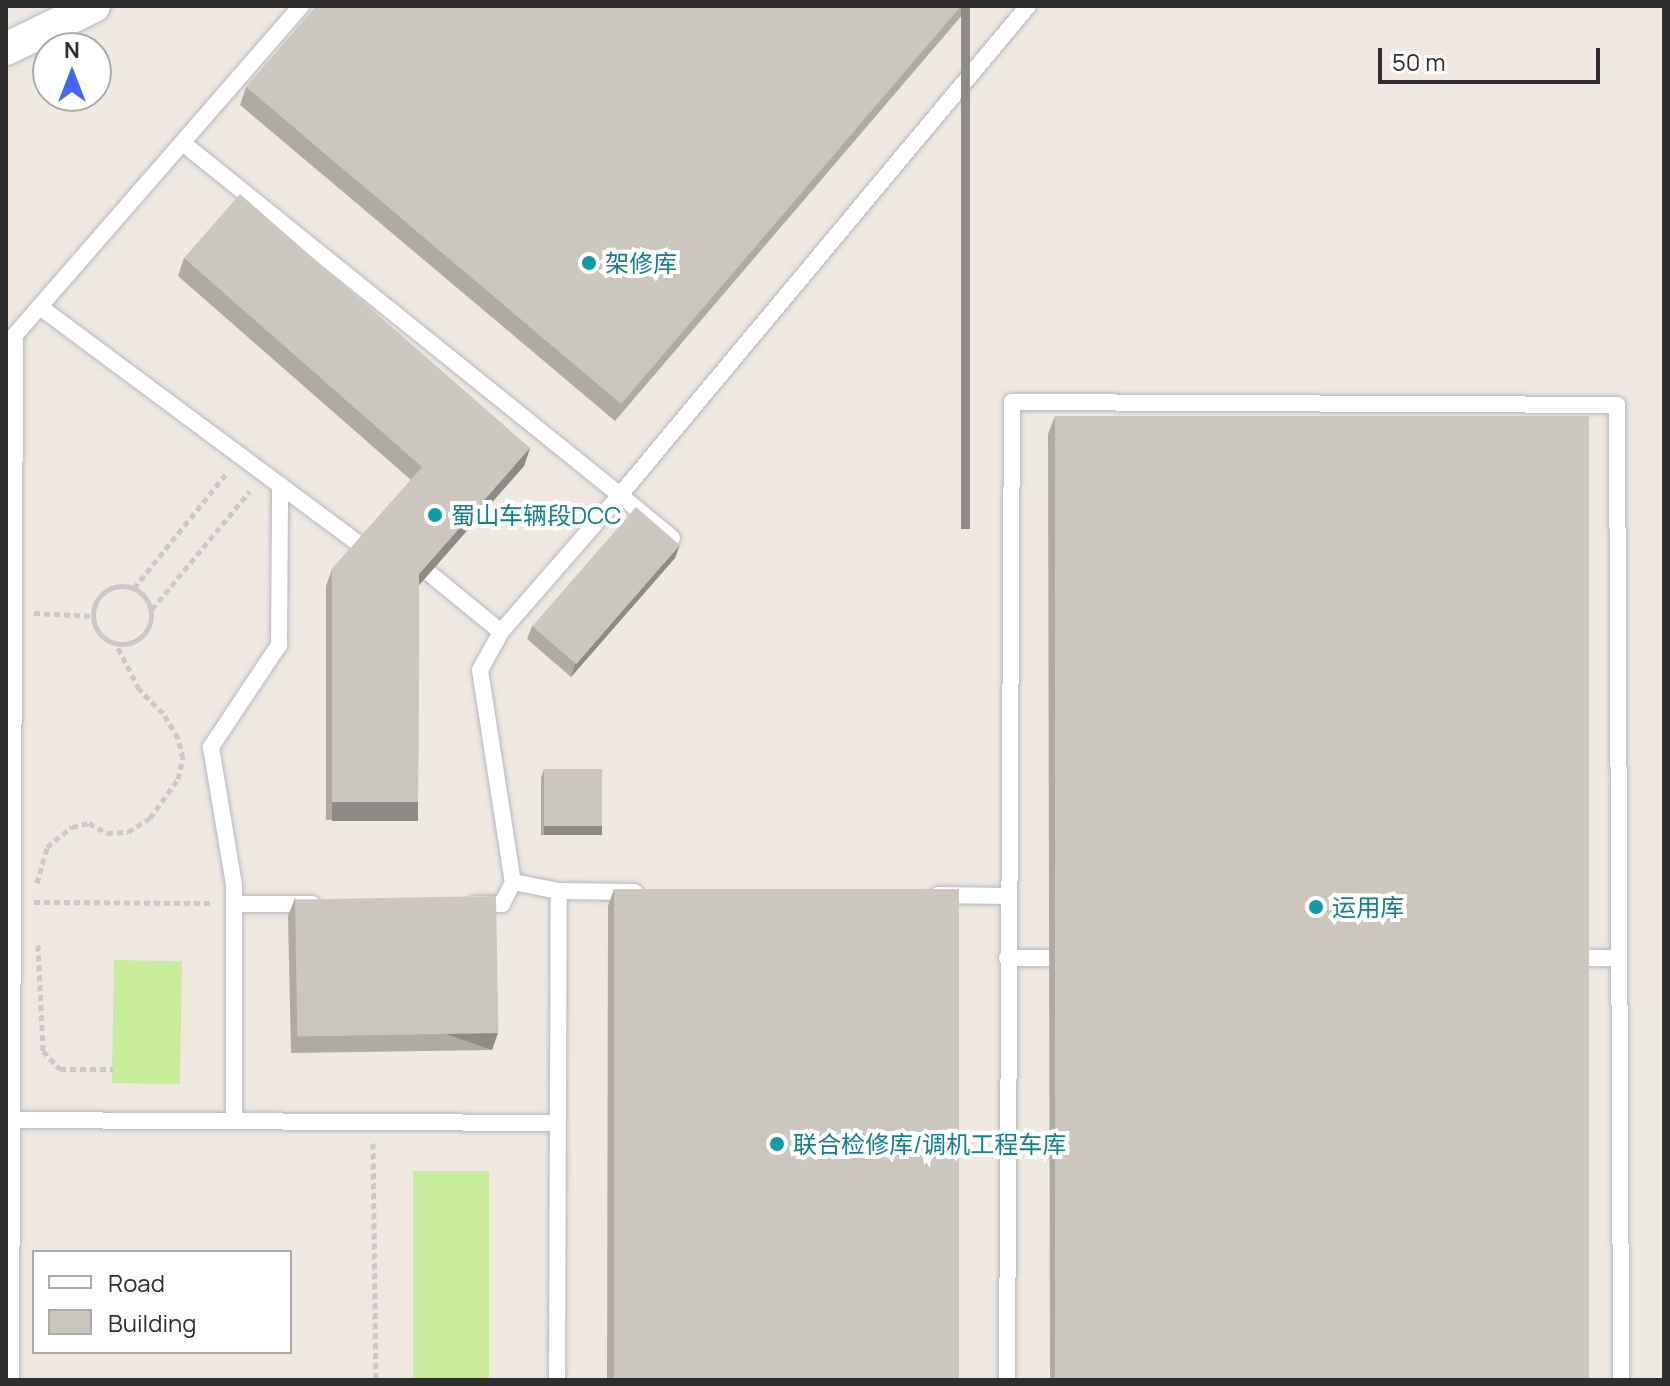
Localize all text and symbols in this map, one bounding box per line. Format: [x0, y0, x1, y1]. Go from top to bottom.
north arrow [32, 32, 112, 112]
scale bar [1382, 32, 1604, 82]
text: N [64, 35, 80, 65]
text: 50 m [1392, 45, 1446, 78]
place label: 架修库 [605, 249, 677, 277]
marker: 架修库 [580, 254, 598, 272]
place label: 蜀山车辆段DCC [451, 501, 621, 529]
marker: 蜀山车辆段DCC [426, 506, 444, 524]
place label: 运用库 [1332, 893, 1404, 921]
marker: 运用库 [1307, 898, 1325, 916]
place label: 联合检修库/调机工程车库 [793, 1130, 1066, 1158]
marker: 联合检修库/调机工程车库 [768, 1135, 786, 1153]
legend [32, 1250, 292, 1354]
text: Road [108, 1266, 165, 1299]
text: Building [108, 1306, 196, 1339]

